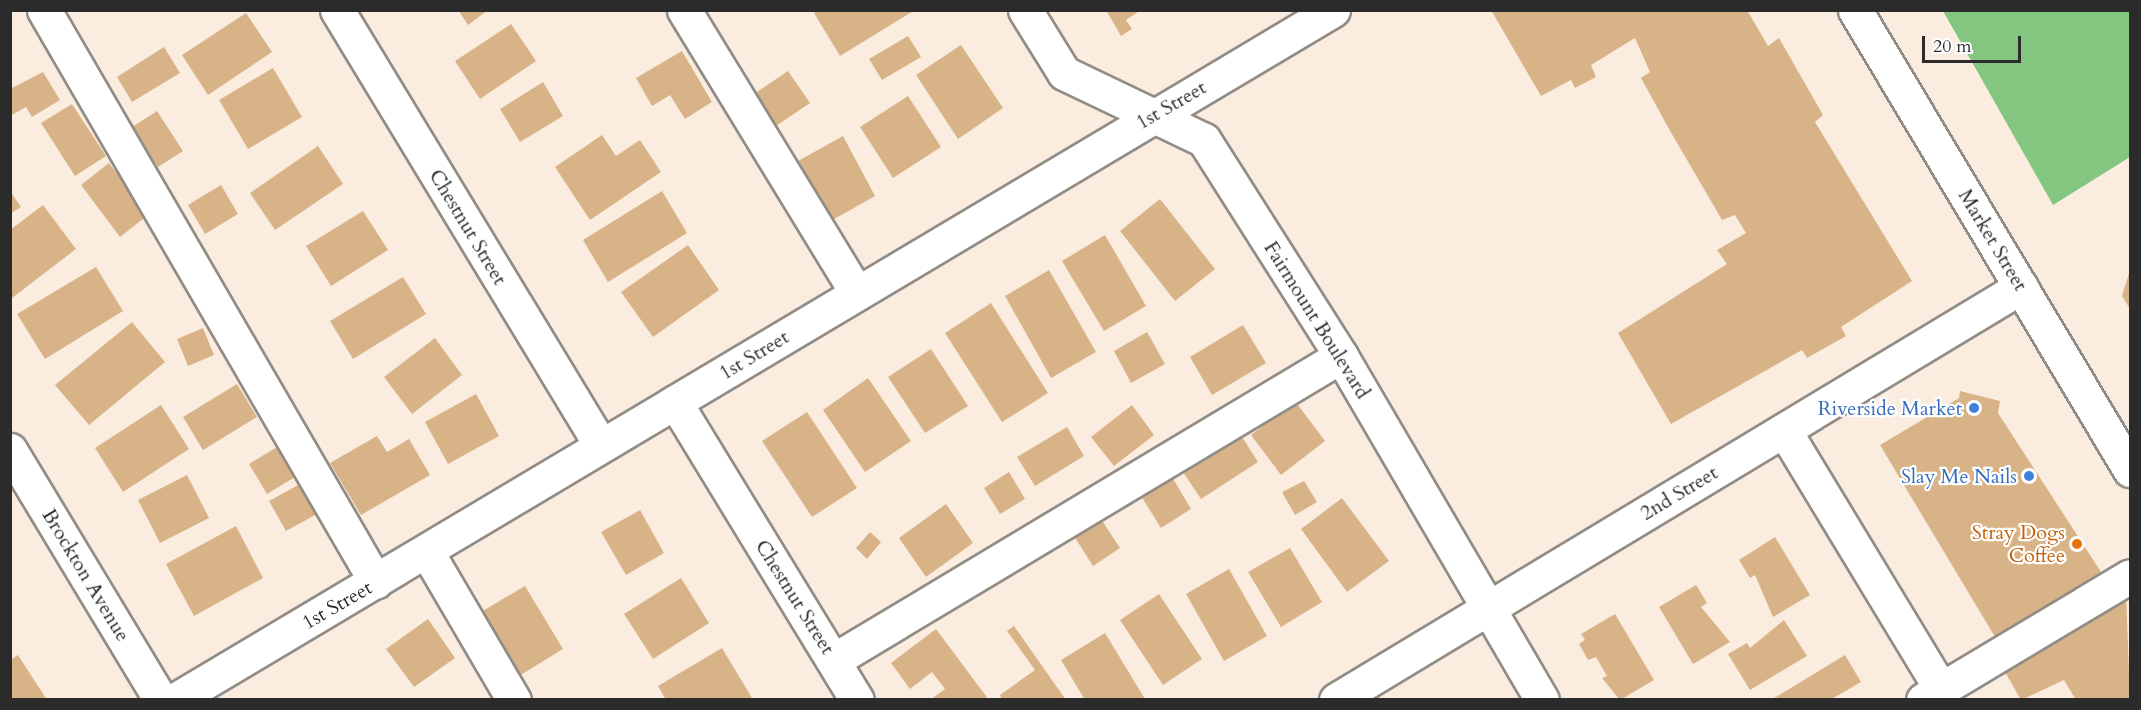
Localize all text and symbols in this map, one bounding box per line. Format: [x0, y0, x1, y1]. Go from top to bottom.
scale bar [1925, 24, 2024, 62]
text: 20 m [1933, 34, 1972, 59]
street label: 1st Street [1132, 75, 1210, 135]
street label: Chestnut Street [424, 165, 512, 289]
street label: Market Street [1953, 185, 2033, 295]
street label: Fairmount Boulevard [1259, 237, 1375, 403]
street label: 1st Street [715, 325, 793, 385]
place label: Riverside Market [1818, 396, 1962, 420]
marker: Riverside Market [1967, 401, 1981, 415]
street label: 2nd Street [1636, 461, 1722, 525]
place label: Slay Me Nails [1901, 464, 2017, 488]
marker: Slay Me Nails [2022, 469, 2036, 483]
street label: Brockton Avenue [37, 504, 135, 646]
place label: Stray Dogs Coffee [1972, 520, 2065, 567]
street label: Chestnut Street [750, 535, 840, 659]
marker: Stray Dogs Coffee [2070, 537, 2084, 551]
street label: 1st Street [298, 575, 376, 635]

